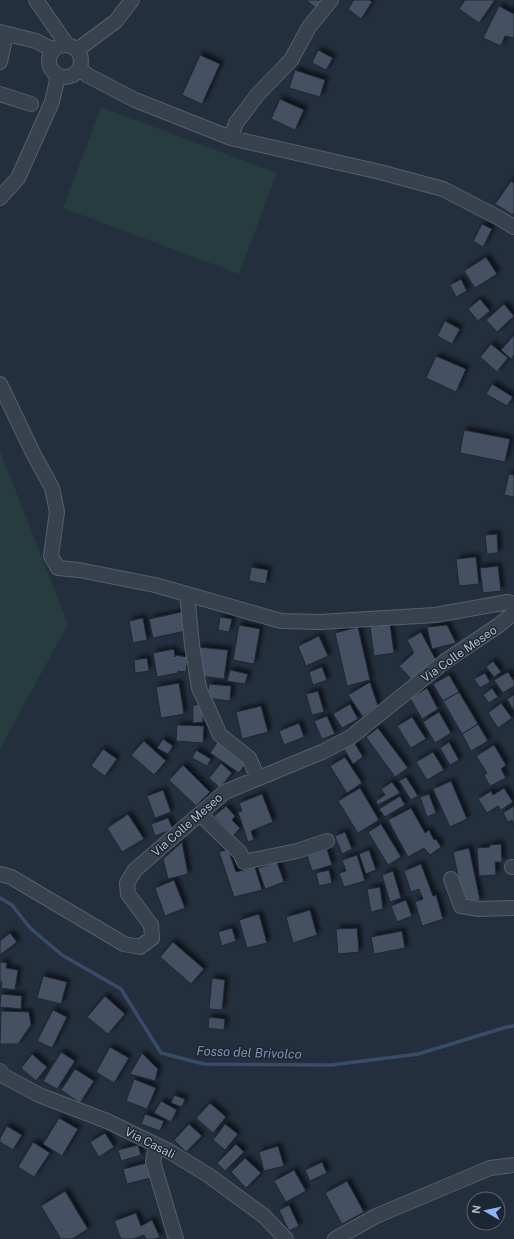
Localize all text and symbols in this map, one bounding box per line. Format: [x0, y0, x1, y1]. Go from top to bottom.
street label: Via Colle Meseo [419, 623, 500, 685]
street label: Via Colle Meseo [149, 790, 225, 859]
water label: Fosso del Brivolco [196, 1043, 302, 1062]
street label: Via Casali [122, 1124, 178, 1162]
north arrow [466, 1191, 506, 1231]
text: N [470, 1204, 483, 1215]

